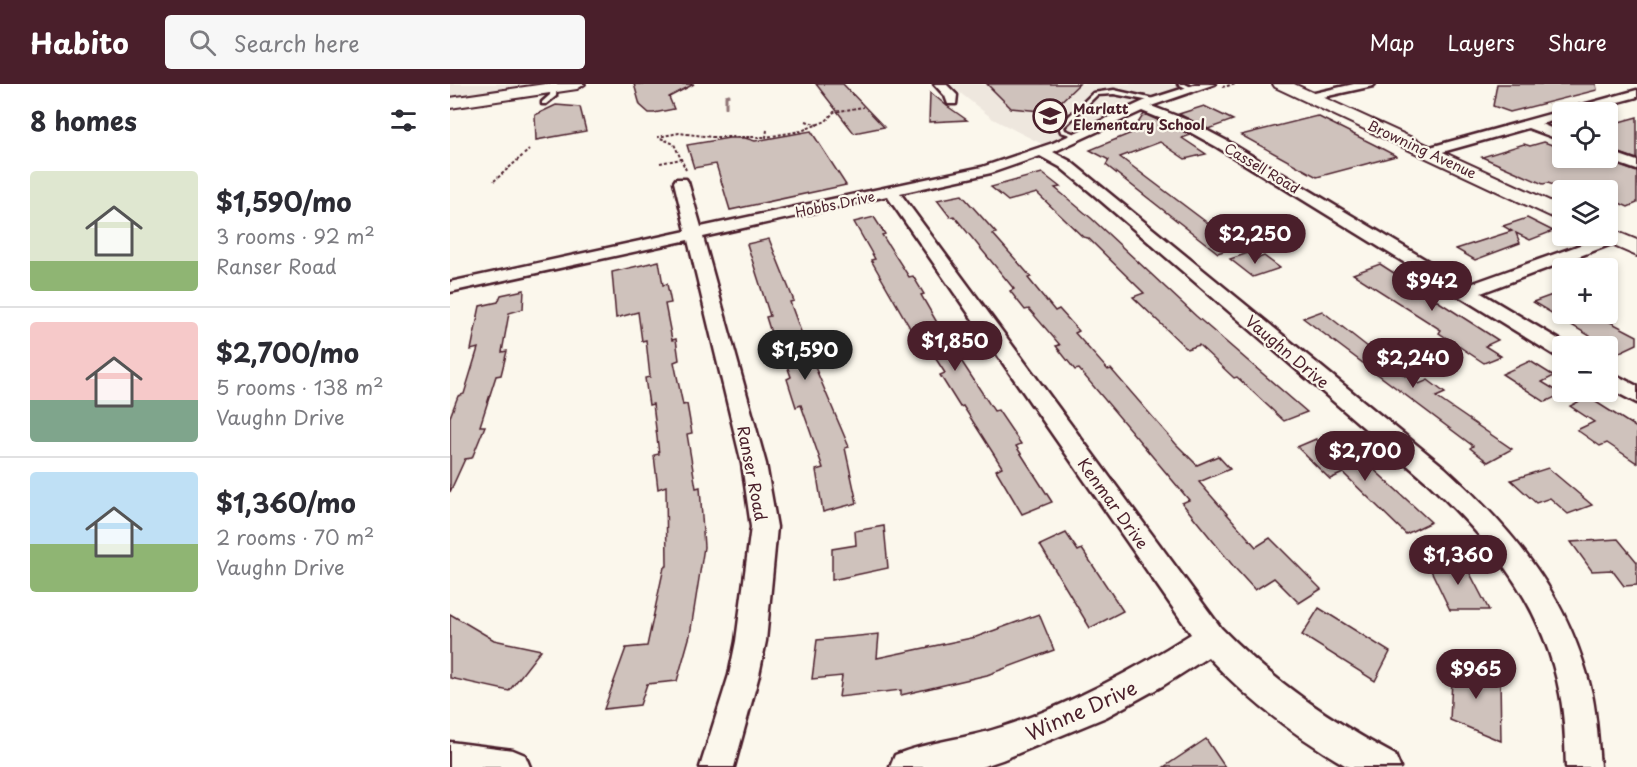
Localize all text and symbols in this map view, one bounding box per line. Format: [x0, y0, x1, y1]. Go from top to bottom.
search box [165, 15, 585, 69]
text: Habito [30, 21, 129, 64]
icon: search [186, 26, 219, 59]
text: Search here [234, 26, 360, 59]
text: Map [1370, 26, 1414, 58]
text: Layers [1447, 26, 1515, 58]
text: Share [1548, 26, 1607, 58]
school or university icon: Marlatt Elementary School [1032, 98, 1068, 134]
place label: Marlatt Elementary School [1073, 98, 1205, 135]
text: 8 homes [30, 101, 137, 140]
map controls [1552, 102, 1618, 402]
button: locate [1552, 102, 1618, 168]
icon: filters [387, 104, 420, 137]
street label: Browning Avenue [1364, 115, 1480, 184]
street label: Cassell Road [1220, 137, 1304, 199]
button: layers [1552, 180, 1618, 246]
text: $1,590/mo [216, 182, 352, 221]
street label: Hobbs Drive [793, 185, 877, 223]
icon: home [78, 195, 150, 267]
pin: $2,250 [1206, 214, 1304, 265]
text: $2,250 [1219, 218, 1291, 248]
text: 3 rooms · 92 m² [216, 221, 375, 251]
text: Ranser Road [216, 251, 337, 281]
button: + [1552, 258, 1618, 324]
pin: $942 [1396, 261, 1468, 312]
text: $942 [1406, 265, 1458, 295]
street label: Vaughn Drive [1241, 309, 1335, 393]
pin: $1,850 [906, 321, 1004, 372]
text: $1,850 [921, 325, 989, 355]
pin: $1,590 [756, 330, 854, 381]
text: $2,700/mo [216, 333, 359, 372]
text: $1,590 [772, 334, 838, 364]
button: − [1552, 336, 1618, 402]
pin: $2,240 [1364, 338, 1462, 389]
text: $2,240 [1376, 342, 1450, 372]
icon: home [78, 346, 150, 418]
text: 5 rooms · 138 m² [216, 372, 384, 402]
text: Vaughn Drive [216, 402, 345, 432]
street label: Ranser Road [732, 423, 774, 523]
pin: $2,700 [1316, 431, 1414, 482]
text: $2,700 [1329, 435, 1401, 465]
street label: Kenmar Drive [1073, 452, 1155, 554]
text: $1,360/mo [216, 483, 356, 522]
icon: home [78, 496, 150, 568]
text: 2 rooms · 70 m² [216, 522, 374, 552]
pin: $1,360 [1409, 535, 1507, 586]
text: $1,360 [1423, 539, 1493, 569]
text: Vaughn Drive [216, 552, 345, 582]
pin: $965 [1440, 649, 1512, 700]
text: $965 [1450, 653, 1502, 683]
street label: Winne Drive [1021, 672, 1141, 748]

